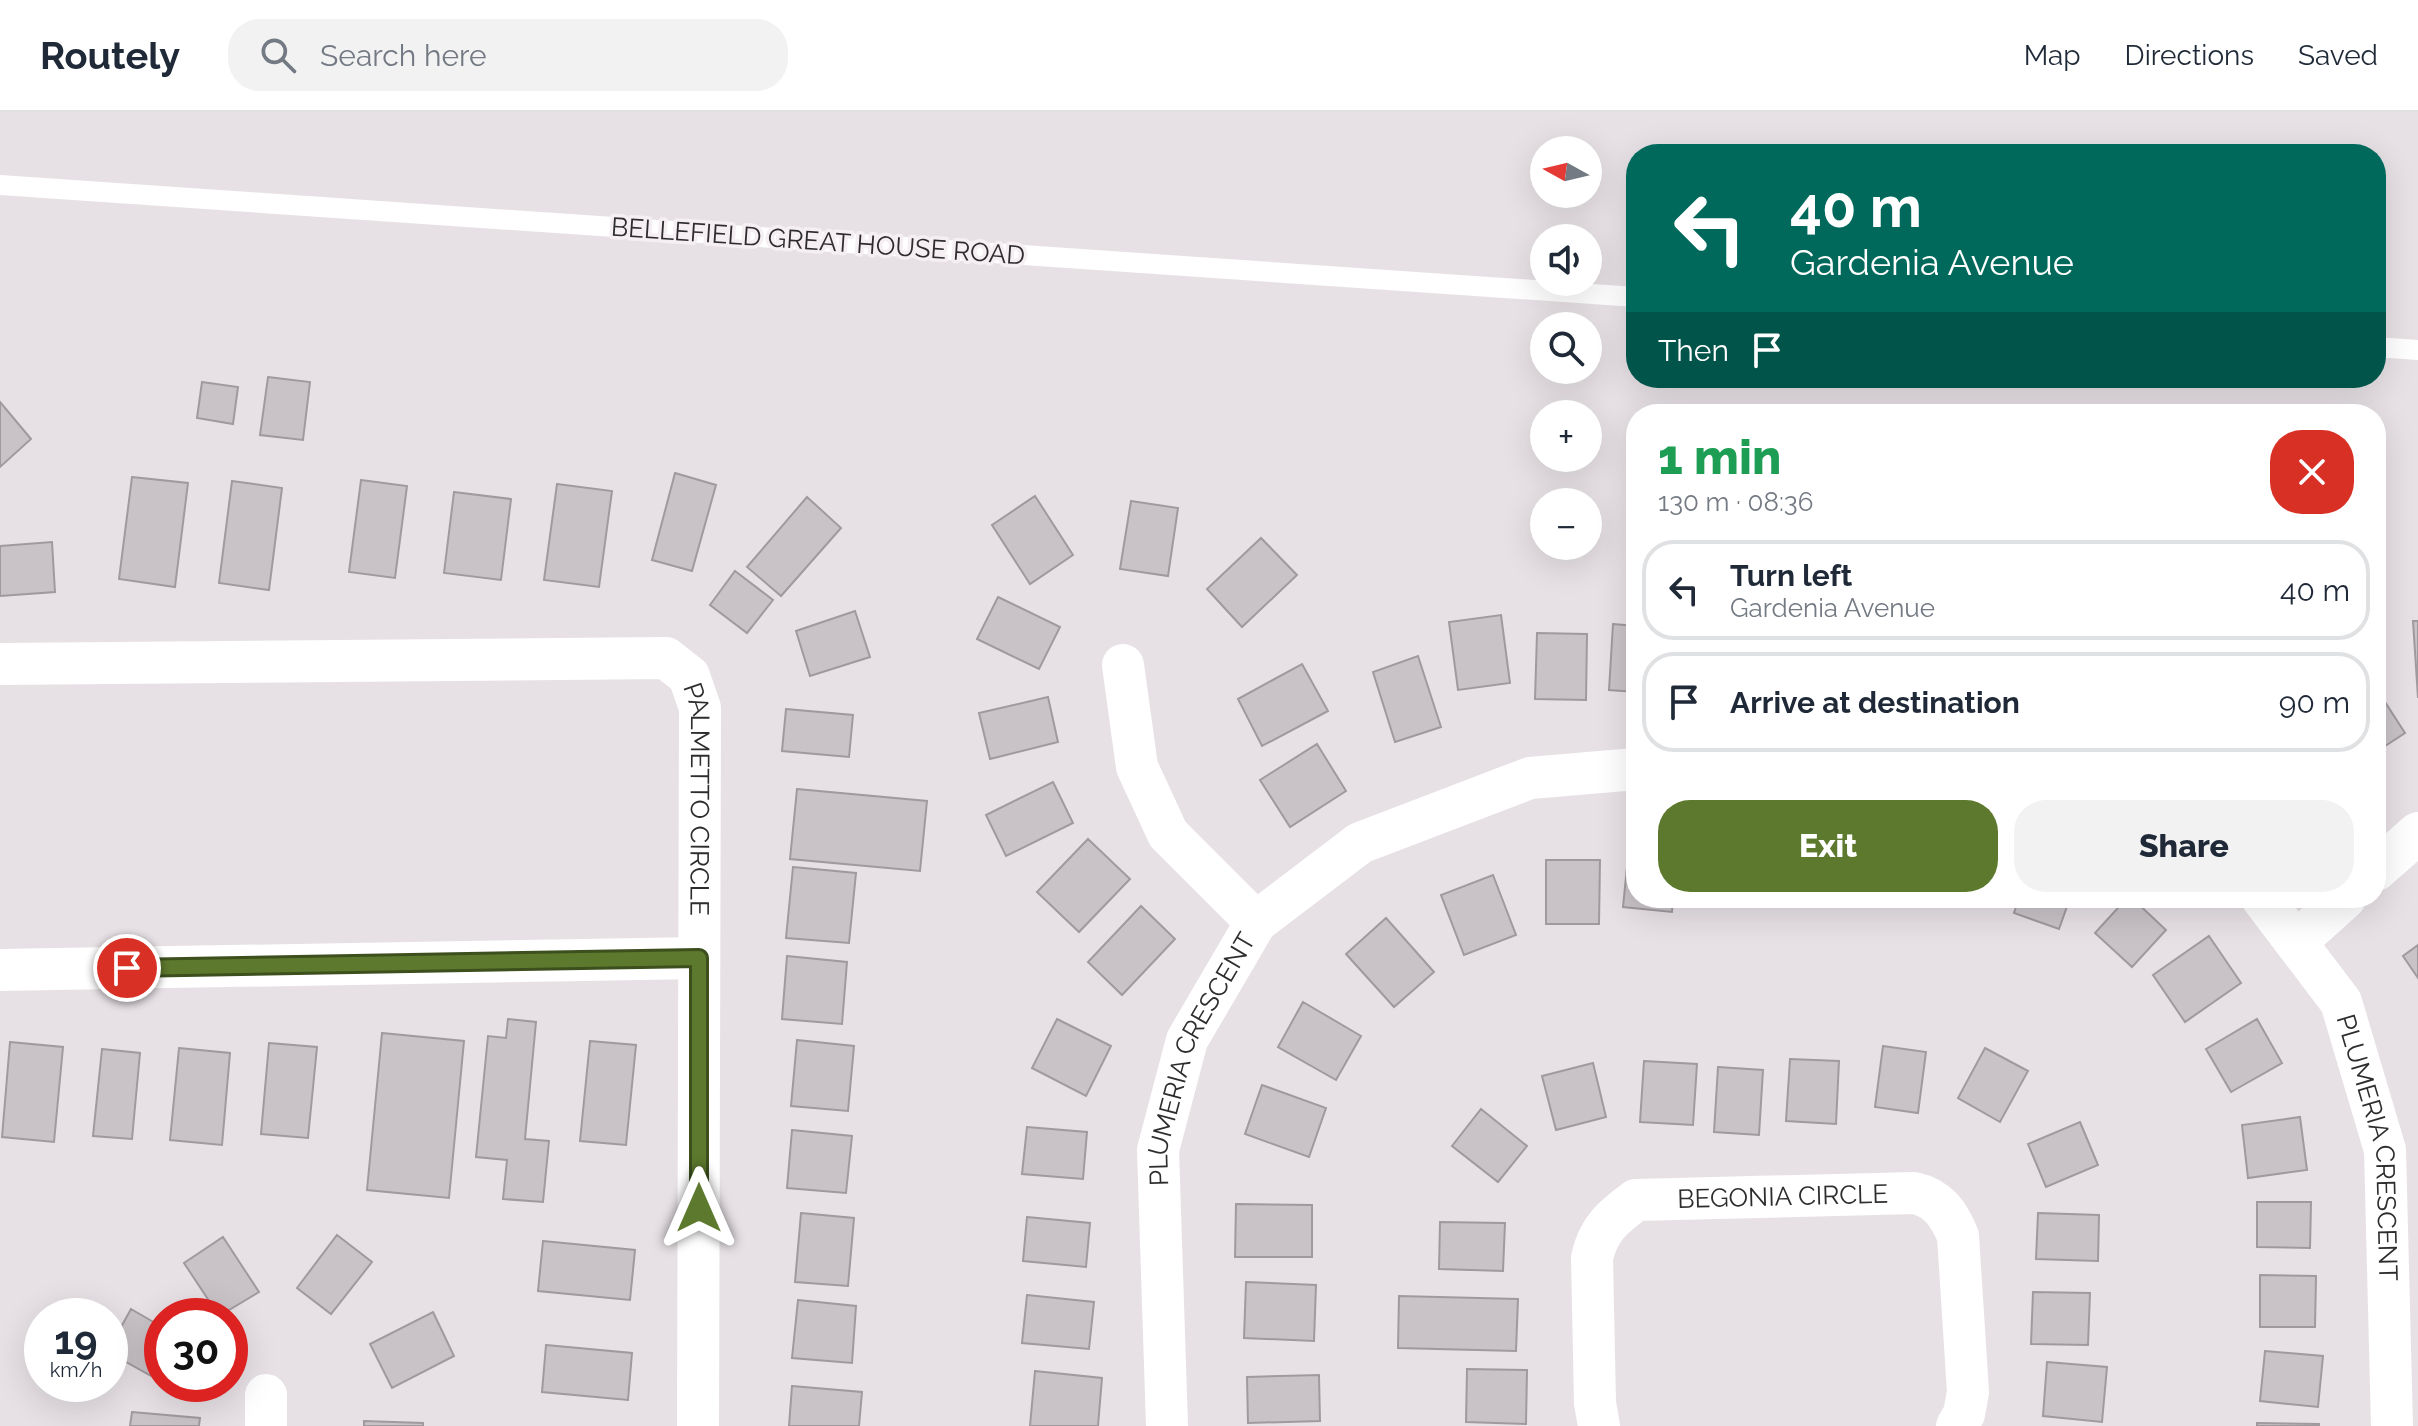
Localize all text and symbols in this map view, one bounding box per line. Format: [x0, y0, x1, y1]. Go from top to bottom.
search box [228, 19, 788, 91]
text: Routely [40, 33, 180, 78]
icon: search [256, 33, 300, 77]
text: Search here [320, 38, 487, 73]
text: Map [2024, 39, 2081, 72]
text: Directions [2125, 39, 2254, 72]
text: Saved [2298, 39, 2378, 72]
north arrow [1530, 136, 1602, 208]
map controls [1530, 136, 1602, 560]
text: 40 m [1790, 174, 1922, 240]
icon: left [1658, 176, 1762, 280]
street label: BELLEFIELD GREAT HOUSE ROAD [610, 212, 1026, 270]
button: sound [1530, 224, 1602, 296]
text: Gardenia Avenue [1790, 241, 2074, 283]
button: search [1530, 312, 1602, 384]
icon: arrive [1745, 328, 1789, 372]
text: Then [1658, 333, 1729, 368]
button: + [1530, 400, 1602, 472]
text: 1 min [1658, 429, 1781, 485]
button: close [2270, 430, 2354, 514]
text: 130 m · 08:36 [1658, 487, 1813, 517]
button: − [1530, 488, 1602, 560]
text: Turn left [1730, 558, 1852, 593]
icon: left [1662, 568, 1706, 612]
text: 40 m [2280, 573, 2350, 608]
text: Gardenia Avenue [1730, 593, 1935, 623]
street label: PALMETTO CIRCLE [677, 679, 716, 916]
icon: arrive [1662, 680, 1706, 724]
text: Arrive at destination [1730, 685, 2020, 720]
text: 90 m [2279, 685, 2350, 720]
button: Exit [1658, 800, 1998, 892]
button: Share [2014, 800, 2354, 892]
street label: PLUMERIA CRESCENT [1142, 927, 1262, 1186]
pin [93, 934, 161, 1002]
icon: arrive [105, 946, 149, 990]
street label: PLUMERIA CRESCENT [2330, 1011, 2403, 1281]
position arrow [657, 1166, 741, 1250]
street label: BEGONIA CIRCLE [1677, 1179, 1889, 1214]
speed limit sign: 30 [144, 1298, 248, 1402]
text: 19 [54, 1316, 98, 1363]
text: km/h [50, 1358, 102, 1382]

